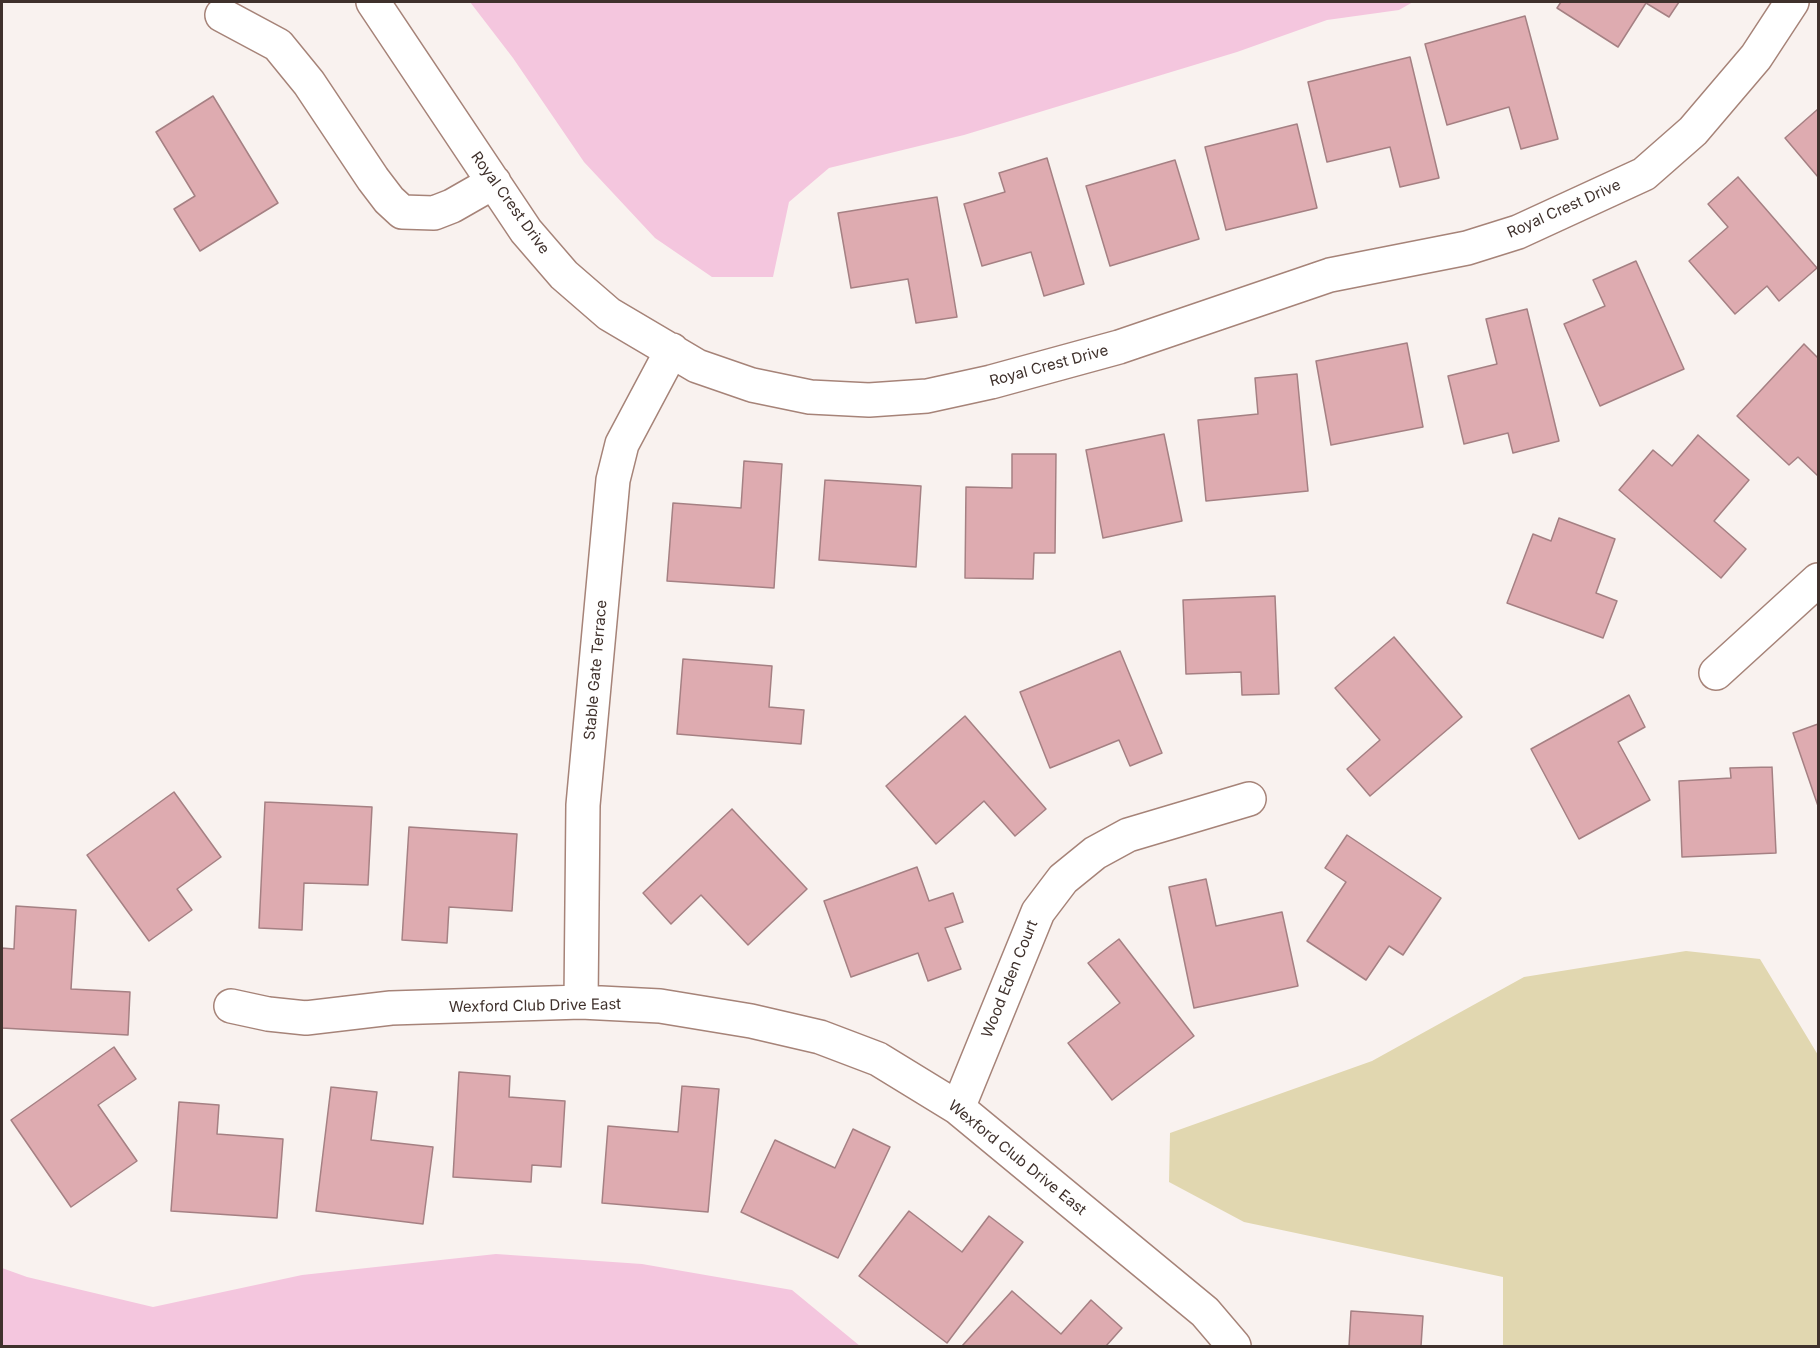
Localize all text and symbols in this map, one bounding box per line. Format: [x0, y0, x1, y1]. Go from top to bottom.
street label: Royal Crest Drive [467, 148, 553, 258]
street label: Royal Crest Drive [1505, 176, 1623, 242]
street label: Royal Crest Drive [988, 342, 1110, 390]
street label: Stable Gate Terrace [581, 599, 611, 741]
street label: Wood Eden Court [978, 918, 1042, 1040]
street label: Wexford Club Drive East [449, 995, 621, 1017]
street label: Wexford Club Drive East [944, 1097, 1090, 1219]

